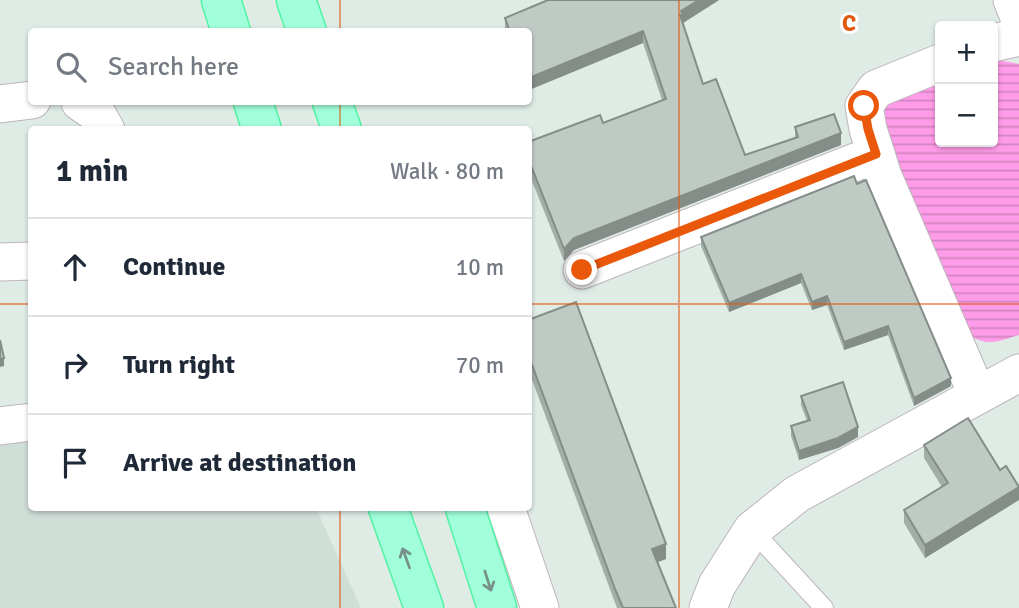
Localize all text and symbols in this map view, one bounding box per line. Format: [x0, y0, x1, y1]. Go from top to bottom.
text: C [842, 9, 856, 38]
map controls [935, 21, 998, 147]
button: + [935, 21, 998, 84]
search box [28, 28, 532, 105]
icon: search [52, 48, 90, 86]
text: Search here [108, 51, 239, 83]
button: − [935, 84, 998, 147]
route start [848, 90, 879, 121]
text: 1 min [56, 153, 128, 190]
text: Walk · 80 m [390, 157, 504, 186]
icon: ahead [56, 248, 94, 286]
text: Continue [123, 251, 225, 283]
text: 10 m [456, 253, 504, 282]
route end [566, 254, 597, 285]
icon: right [56, 346, 94, 384]
text: Turn right [123, 349, 235, 381]
text: 70 m [456, 351, 504, 380]
icon: arrive [56, 444, 94, 482]
text: Arrive at destination [123, 447, 356, 479]
one-way arrow [399, 547, 411, 569]
one-way arrow [483, 570, 496, 592]

